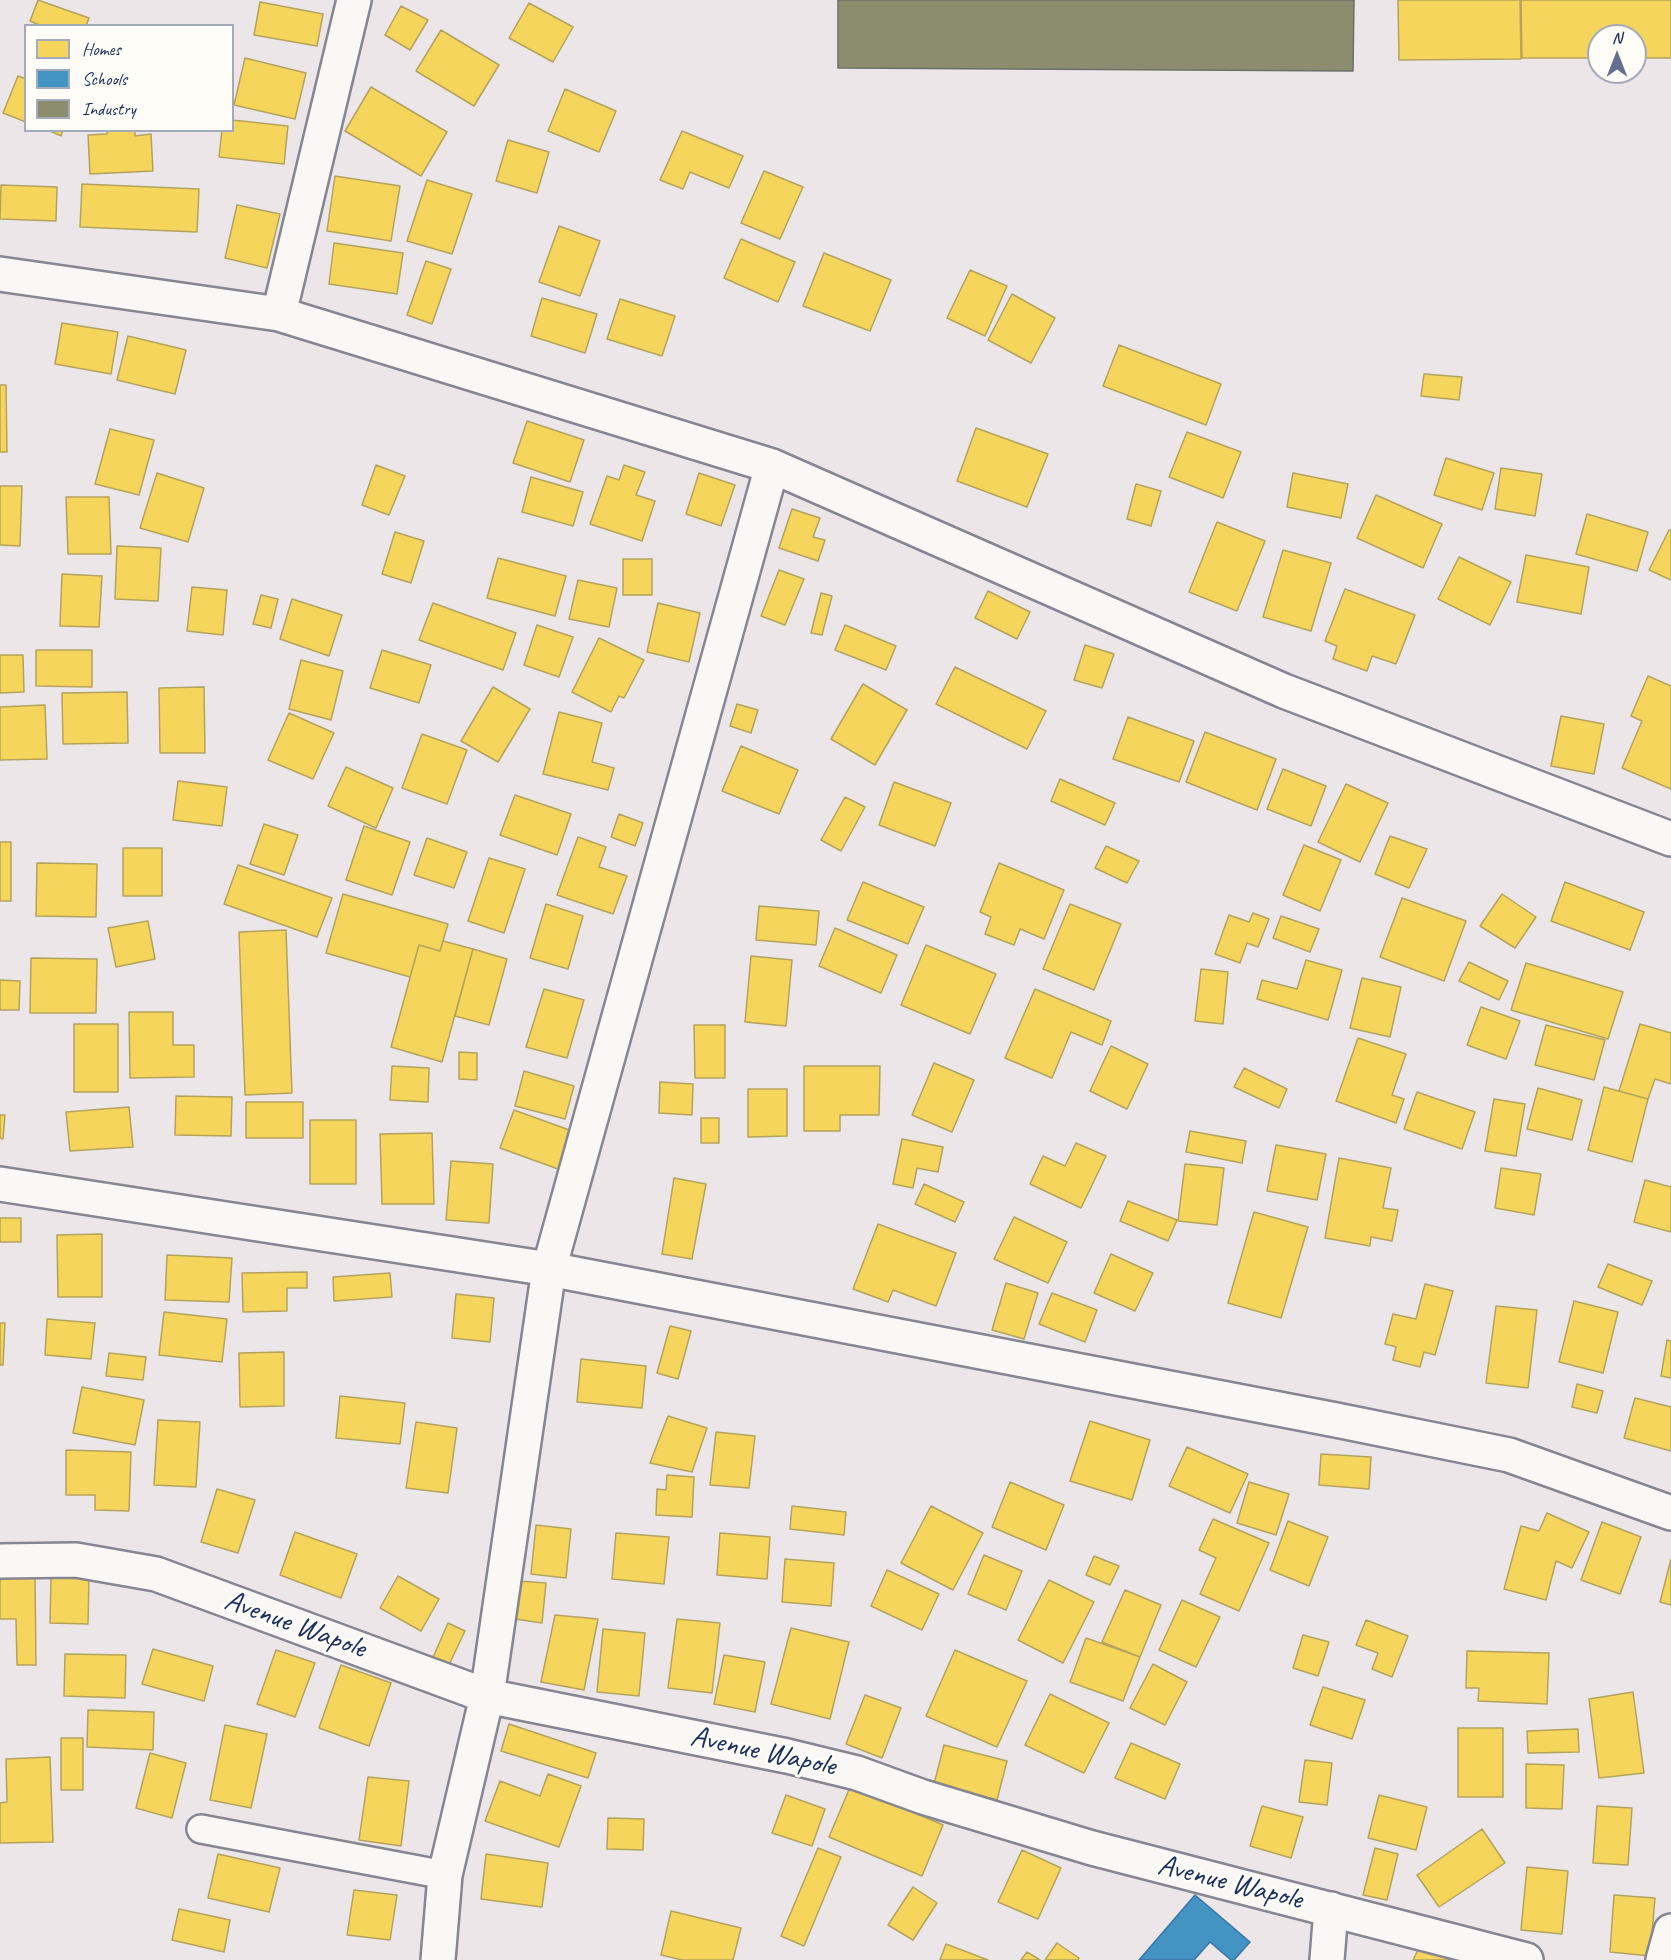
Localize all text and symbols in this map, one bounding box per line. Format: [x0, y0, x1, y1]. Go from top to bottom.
legend [24, 24, 234, 132]
north arrow [1587, 24, 1647, 84]
text: N [1612, 28, 1622, 48]
text: Homes [82, 38, 121, 60]
text: Schools [82, 68, 127, 90]
text: Industry [82, 98, 136, 120]
street label: Avenue Wapole [219, 1583, 371, 1667]
street label: Avenue Wapole [687, 1719, 839, 1785]
street label: Avenue Wapole [1154, 1848, 1306, 1918]

